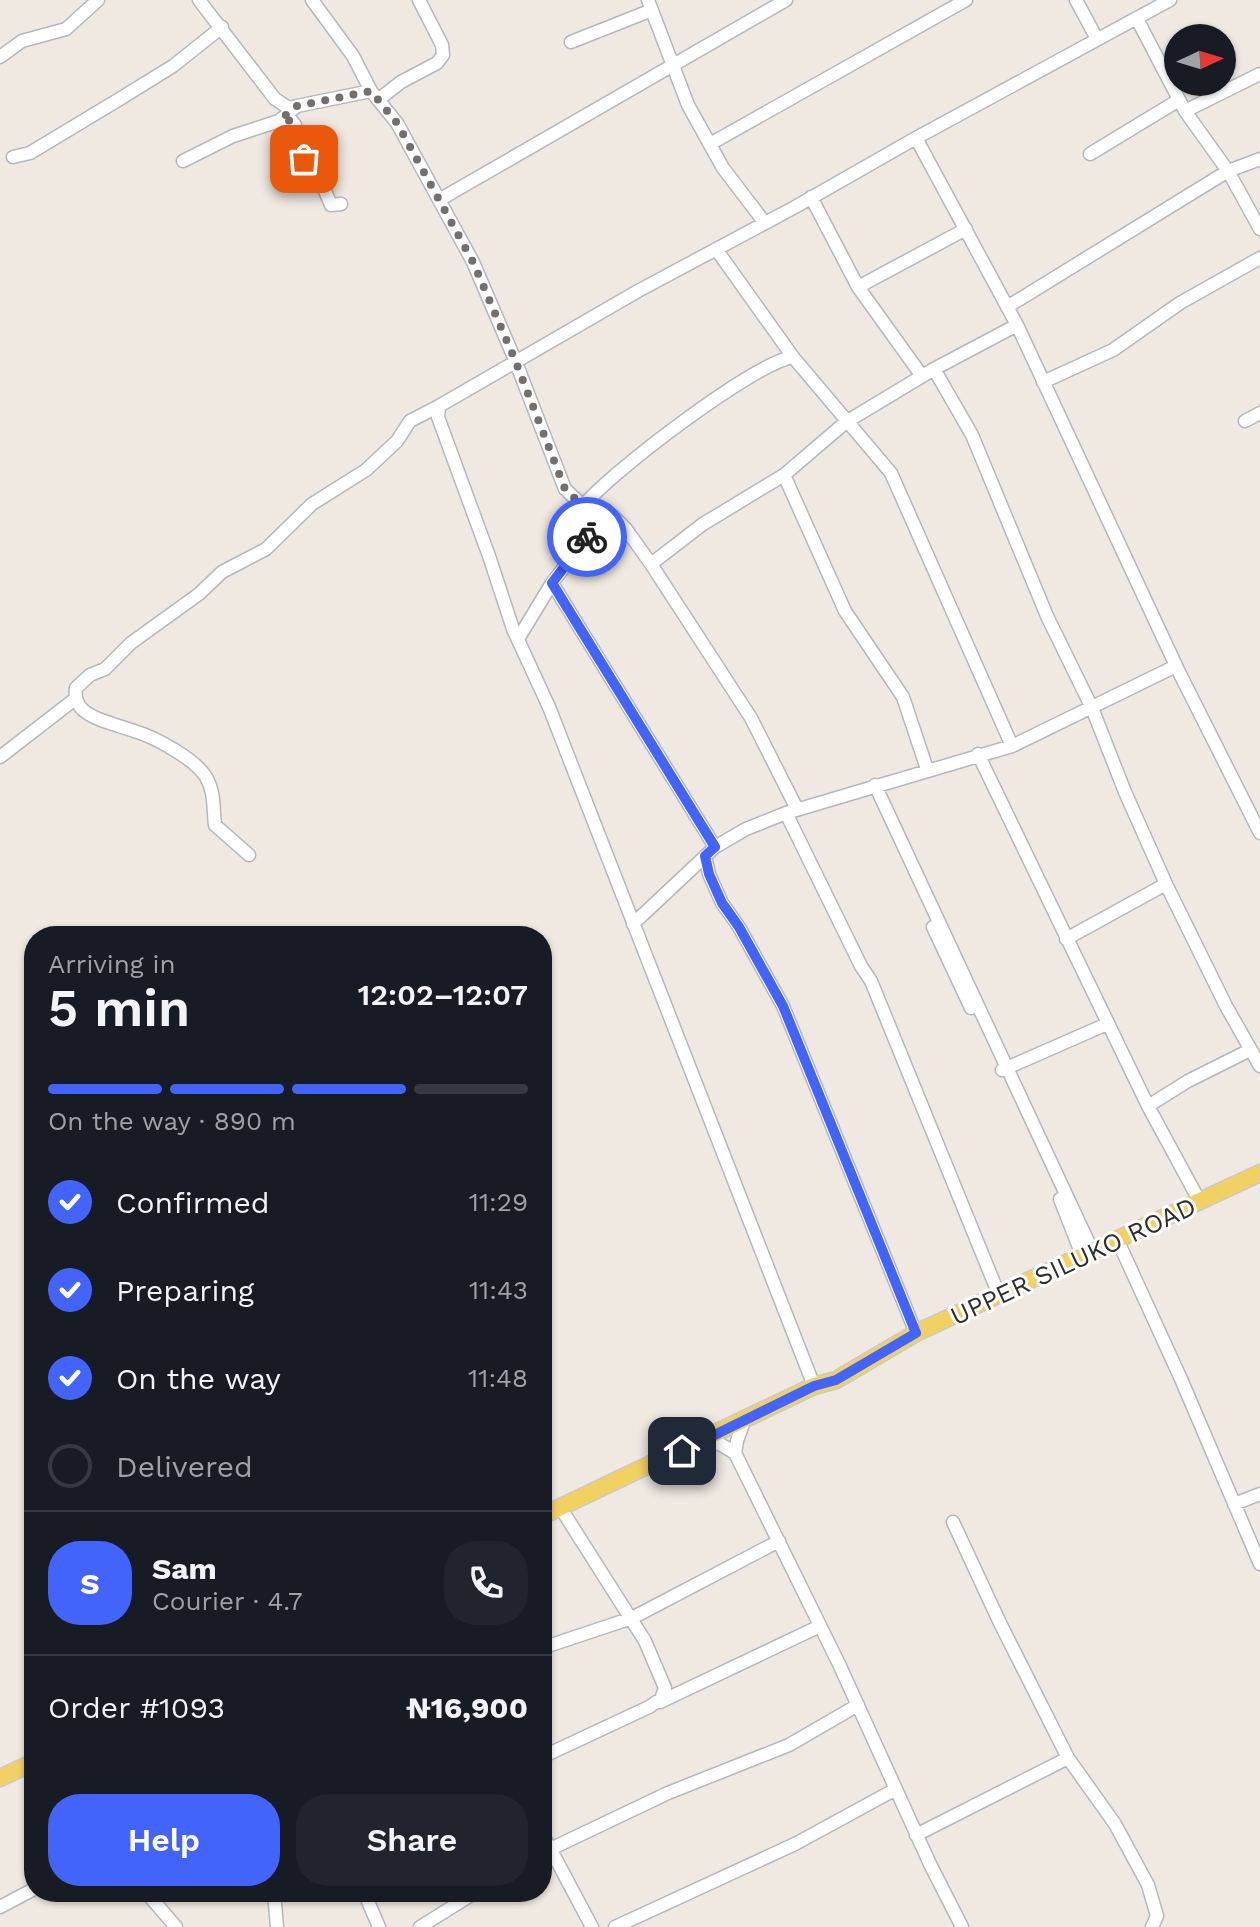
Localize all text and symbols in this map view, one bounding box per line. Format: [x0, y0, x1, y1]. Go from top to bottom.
north arrow [1164, 24, 1236, 96]
map controls [1164, 24, 1236, 96]
pin [270, 125, 338, 193]
icon: bag [282, 137, 326, 181]
courier [547, 497, 627, 577]
icon: bike [565, 515, 609, 559]
text: Arriving in [48, 949, 176, 979]
text: 12:02–12:07 [358, 977, 528, 1012]
text: 5 min [48, 978, 190, 1039]
text: On the way · 890 m [48, 1106, 296, 1136]
icon: check [48, 1180, 92, 1224]
text: Confirmed [116, 1185, 270, 1220]
text: 11:29 [469, 1187, 528, 1217]
street label: UPPER SILUKO ROAD [946, 1191, 1200, 1331]
icon: check [48, 1268, 92, 1312]
text: Preparing [116, 1273, 254, 1308]
text: 11:43 [469, 1275, 528, 1305]
icon: check [48, 1356, 92, 1400]
text: On the way [116, 1361, 281, 1396]
text: 11:48 [468, 1363, 528, 1393]
pin [648, 1417, 716, 1485]
icon: home [660, 1429, 704, 1473]
text: Delivered [116, 1449, 253, 1484]
button: phone [444, 1541, 528, 1625]
text: Sam [152, 1551, 217, 1586]
text: S [80, 1566, 100, 1601]
text: Courier · 4.7 [152, 1586, 302, 1616]
text: Order #1093 [48, 1690, 225, 1725]
text: ₦16,900 [406, 1690, 528, 1725]
button: Help [48, 1794, 280, 1886]
button: Share [296, 1794, 528, 1886]

